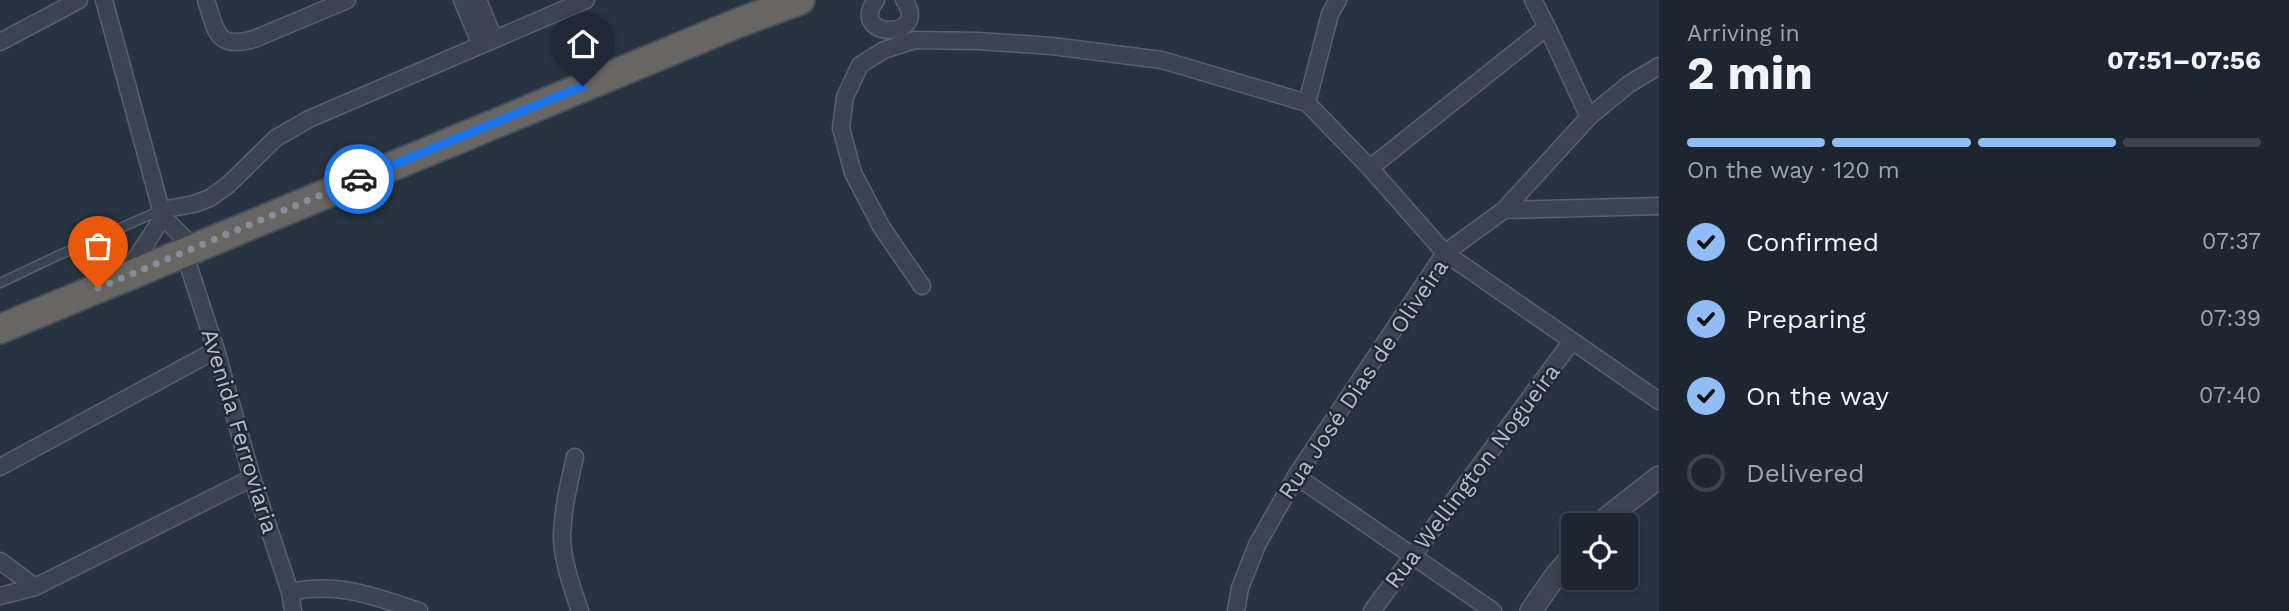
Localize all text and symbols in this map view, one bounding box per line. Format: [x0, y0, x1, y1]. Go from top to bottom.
pin [553, 14, 613, 86]
text: Arriving in [1687, 20, 1800, 47]
icon: home [564, 25, 602, 63]
text: 07:51–07:56 [2107, 45, 2261, 75]
text: 2 min [1687, 46, 1813, 100]
courier [324, 144, 394, 214]
text: On the way · 120 m [1687, 157, 1900, 184]
icon: car [340, 160, 378, 198]
pin [68, 216, 128, 288]
icon: check [1687, 223, 1725, 261]
icon: bag [79, 227, 117, 265]
text: Confirmed [1746, 227, 1879, 257]
text: 07:37 [2202, 228, 2261, 255]
street label: Rua José Dias de Oliveira [1273, 254, 1454, 504]
icon: check [1687, 300, 1725, 338]
text: Preparing [1746, 304, 1866, 334]
text: 07:39 [2200, 305, 2261, 332]
street label: Avenida Ferroviaria [196, 326, 284, 537]
street label: Rua Wellington Nogueira [1379, 359, 1566, 594]
icon: check [1687, 377, 1725, 415]
text: On the way [1746, 381, 1889, 411]
text: 07:40 [2199, 382, 2261, 409]
text: Delivered [1746, 458, 1865, 488]
map controls [1561, 513, 1638, 590]
button: locate [1561, 513, 1638, 590]

